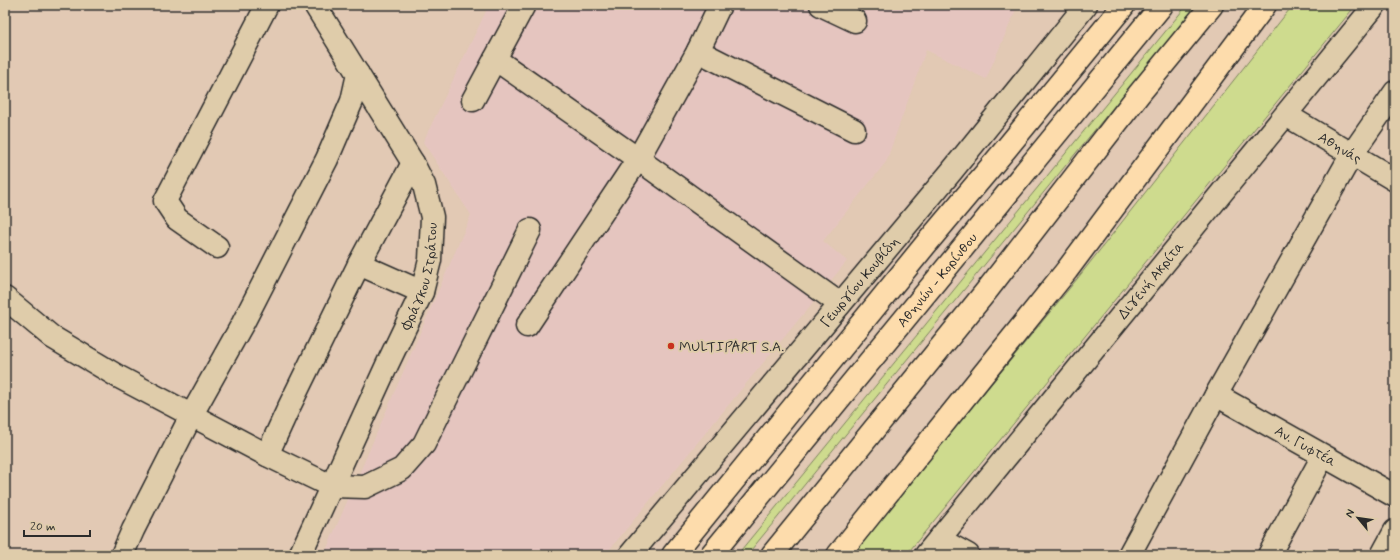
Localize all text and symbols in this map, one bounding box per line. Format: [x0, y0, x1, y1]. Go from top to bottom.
street label: Αθηνάς [1315, 128, 1365, 168]
street label: Φράγκου Στράτου [397, 222, 442, 334]
street label: Αθηνών - Κορίνθου [893, 229, 982, 331]
street label: Γεωργίου Κουβίδη [817, 233, 903, 331]
street label: Διγενή Ακρίτα [1114, 238, 1188, 323]
place label: MULTIPART S.A. [679, 338, 784, 356]
marker: MULTIPART S.A. [666, 341, 676, 351]
street label: Αν. Γυφτέα [1271, 422, 1339, 471]
north arrow [1338, 498, 1378, 538]
text: N [1342, 507, 1358, 520]
scale bar [24, 512, 90, 538]
text: 20 m [30, 519, 56, 535]

